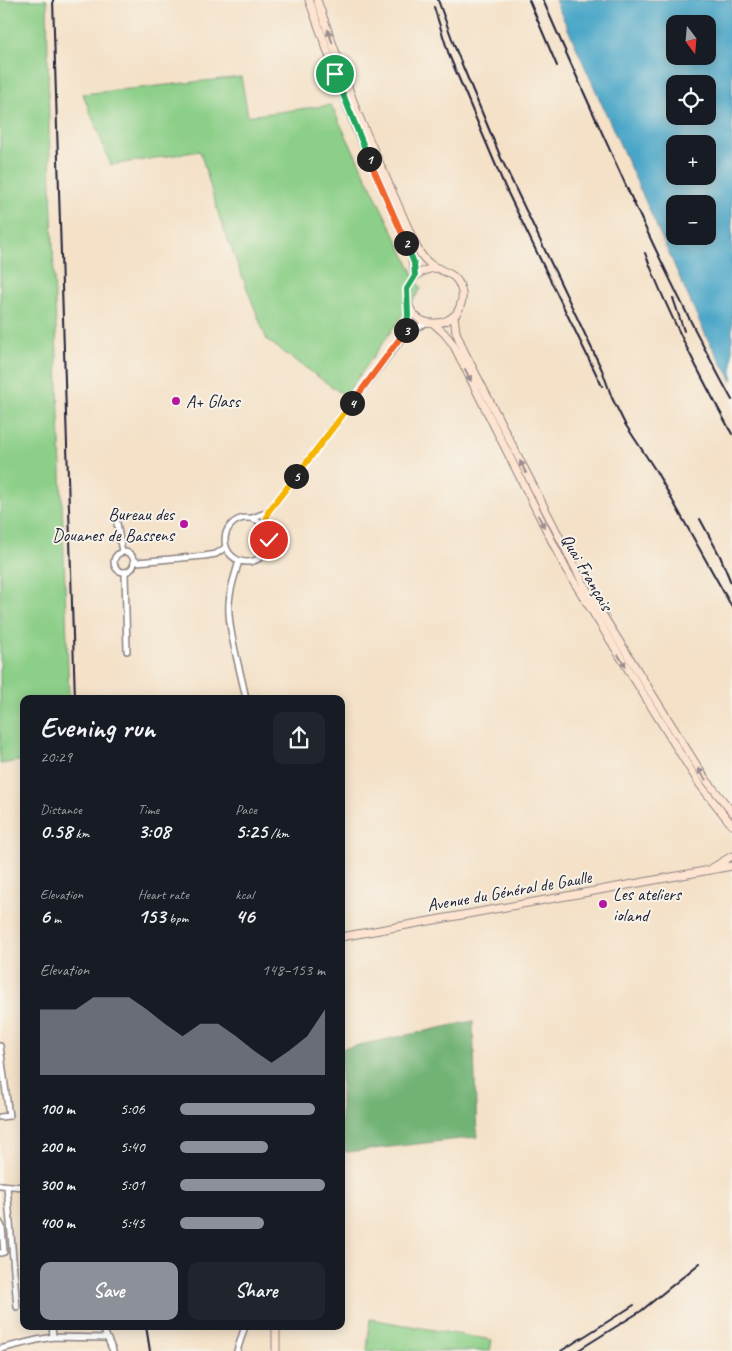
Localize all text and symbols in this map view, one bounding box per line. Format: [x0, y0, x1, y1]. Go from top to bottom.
north arrow [666, 15, 716, 65]
map controls [666, 15, 716, 245]
one-way arrow [326, 29, 333, 44]
pin [314, 53, 356, 95]
icon: arrive [321, 60, 349, 88]
button: locate [666, 75, 716, 125]
button: + [666, 135, 716, 185]
pin: 1 [356, 146, 382, 172]
text: 1 [366, 151, 373, 168]
button: − [666, 195, 716, 245]
pin: 2 [394, 230, 418, 256]
text: 2 [403, 235, 410, 252]
pin: 3 [394, 318, 418, 342]
text: 3 [403, 322, 410, 339]
one-way arrow [464, 368, 472, 383]
place label: A+ Glass [186, 390, 241, 412]
pin: 4 [340, 390, 364, 416]
marker: A+ Glass [170, 395, 182, 407]
text: 4 [349, 395, 356, 412]
one-way arrow [519, 460, 527, 475]
pin: 5 [284, 464, 308, 488]
text: 5 [293, 468, 300, 485]
place label: Bureau des Douanes de Bassens [52, 503, 176, 546]
one-way arrow [537, 513, 545, 528]
marker: Bureau des Douanes de Bassens [178, 518, 190, 530]
pin [248, 519, 290, 561]
icon: check [255, 526, 283, 554]
street label: Quai Français [556, 530, 619, 616]
one-way arrow [618, 655, 627, 668]
text: Evening run [40, 710, 155, 745]
button: share [273, 712, 325, 764]
text: 20:29 [40, 747, 72, 767]
one-way arrow [698, 767, 707, 780]
text: Distance [40, 801, 82, 818]
text: Time [138, 801, 159, 818]
text: Pace [235, 801, 257, 818]
text: 0.58 [40, 818, 72, 844]
text: 3:08 [138, 818, 170, 844]
text: 5:25 [235, 818, 267, 844]
text: km [72, 825, 89, 842]
text: /km [267, 825, 289, 842]
street label: Avenue du Général de Gaulle [425, 866, 594, 916]
place label: Les ateliers ioland [613, 883, 683, 926]
text: Elevation [40, 886, 83, 903]
text: Heart rate [138, 886, 189, 903]
text: kcal [235, 886, 254, 903]
marker: Les ateliers ioland [597, 898, 609, 910]
text: 6 [40, 903, 50, 929]
text: 153 [138, 903, 166, 929]
text: 46 [235, 903, 255, 929]
text: m [50, 910, 61, 927]
text: bpm [166, 910, 188, 927]
text: Elevation [40, 960, 89, 980]
text: 148–153 m [262, 960, 325, 980]
text: 100 m [40, 1099, 75, 1119]
text: 5:06 [120, 1099, 145, 1119]
text: 200 m [40, 1137, 75, 1157]
text: 5:40 [120, 1137, 145, 1157]
text: 300 m [40, 1175, 75, 1195]
text: 5:01 [120, 1175, 145, 1195]
text: 400 m [40, 1213, 75, 1233]
text: 5:45 [120, 1213, 145, 1233]
button: Save [40, 1262, 178, 1320]
button: Share [188, 1262, 325, 1320]

